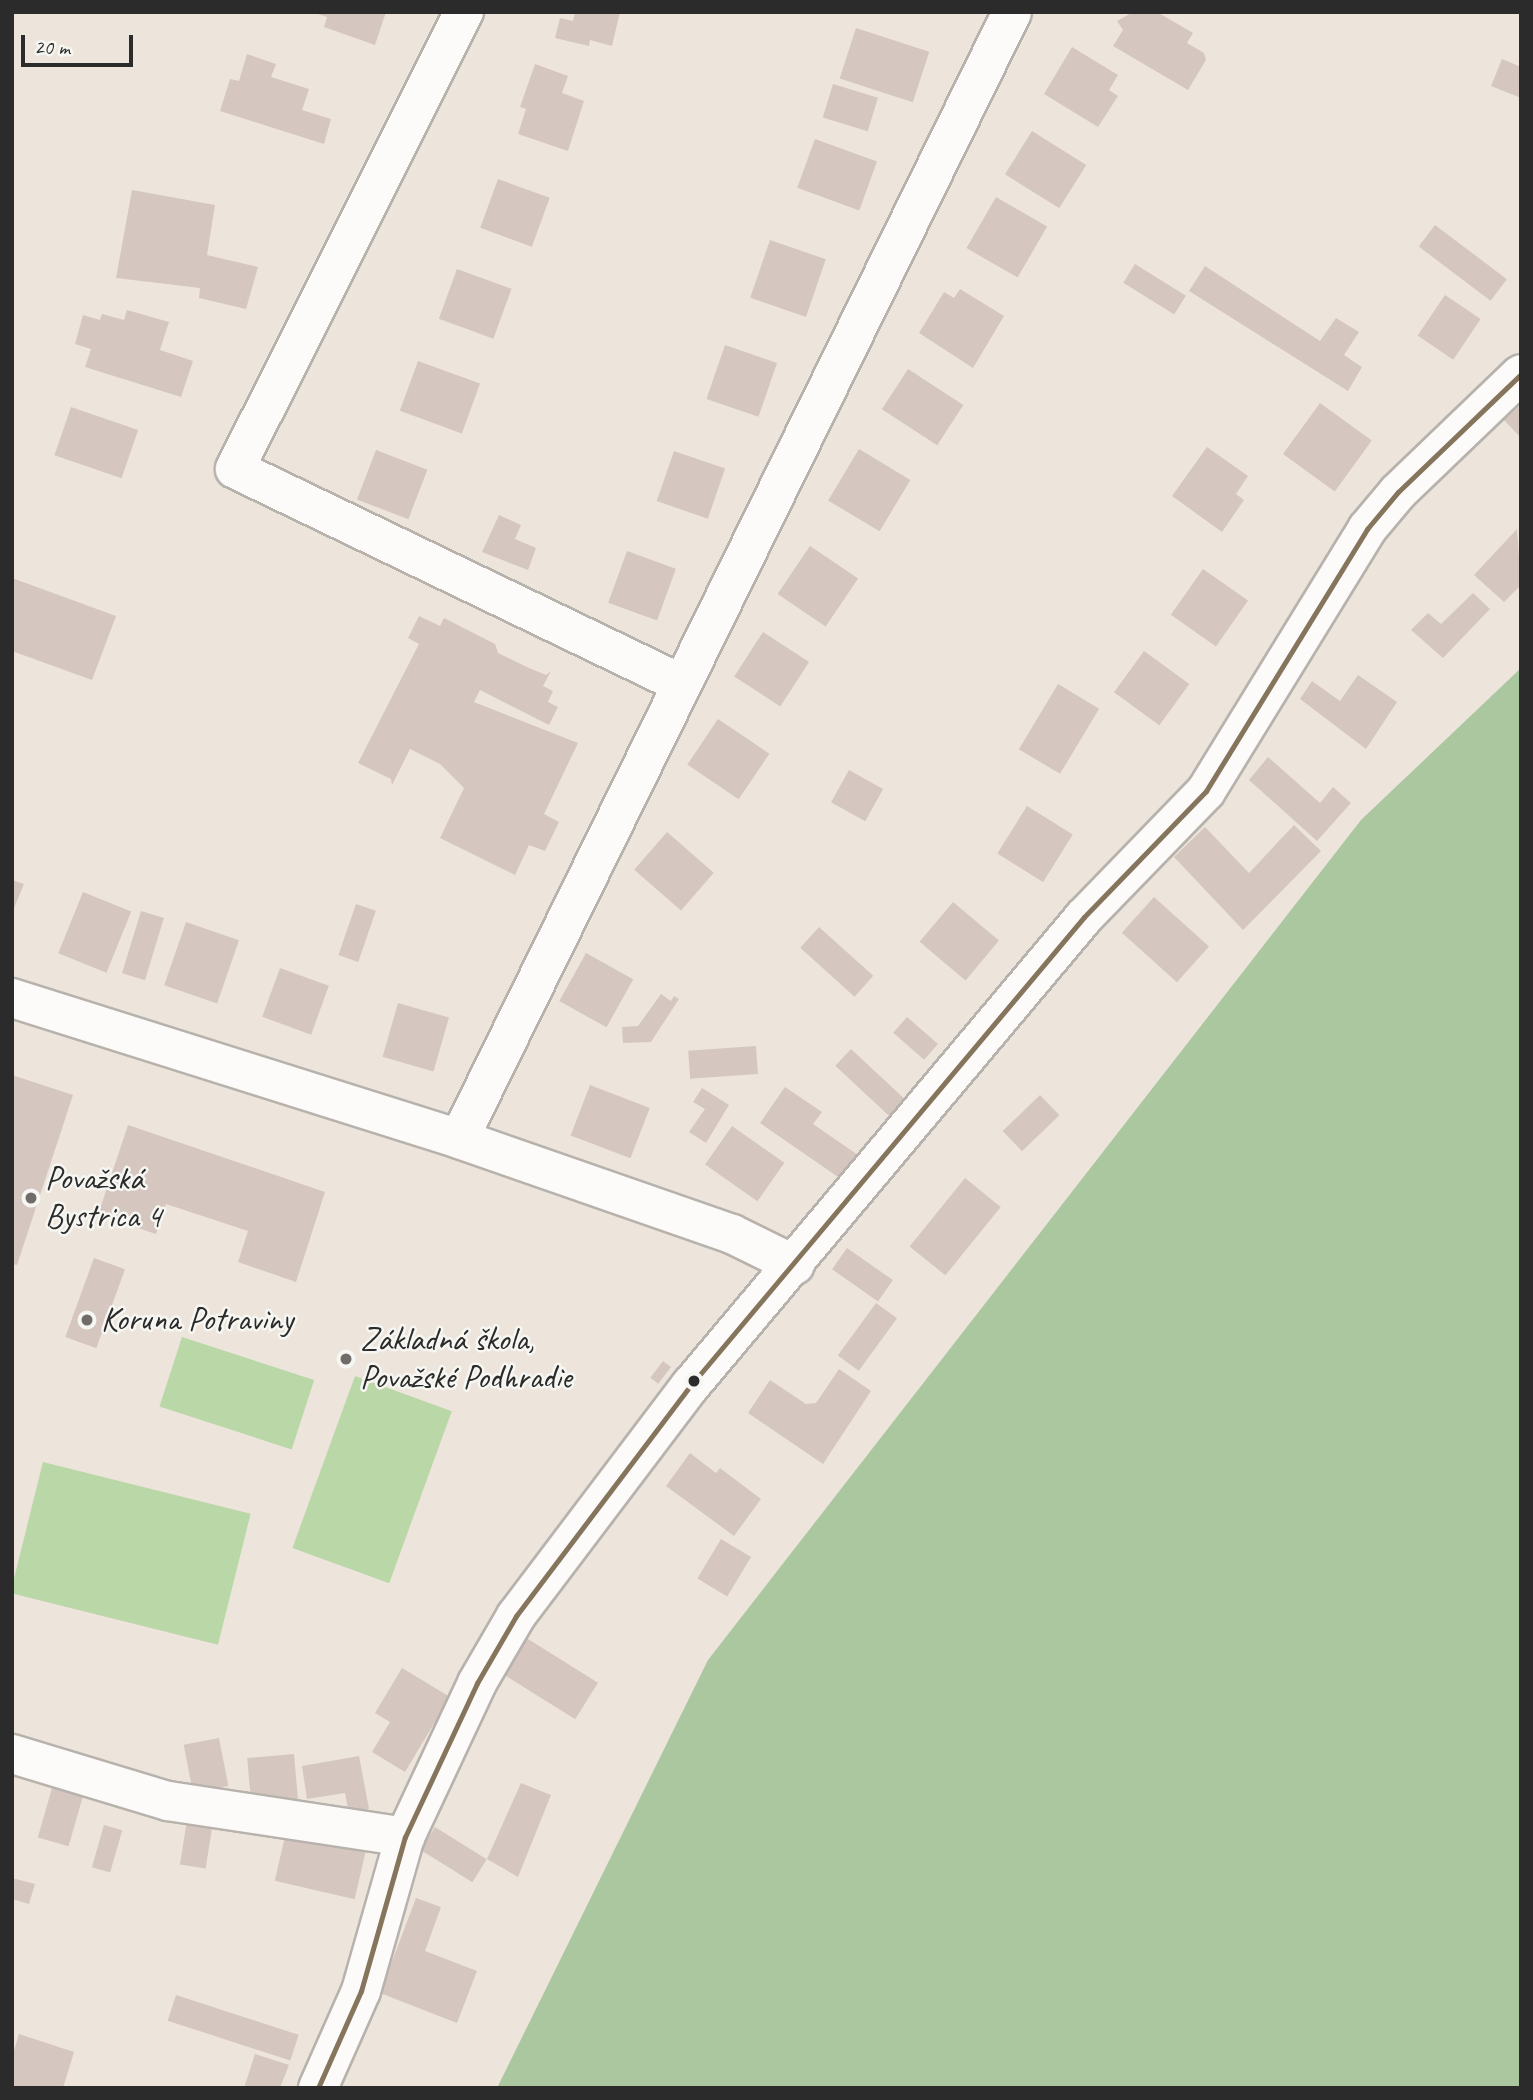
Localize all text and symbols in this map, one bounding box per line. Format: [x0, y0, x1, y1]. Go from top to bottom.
scale bar [24, 21, 136, 65]
text: 20 m [34, 34, 70, 60]
place label: Považská Bystrica 4 [45, 1159, 161, 1237]
marker: Považská Bystrica 4 [23, 1190, 39, 1206]
place label: Koruna Potraviny [101, 1300, 293, 1340]
marker: Koruna Potraviny [79, 1312, 95, 1328]
place label: Základná škola, Považské Podhradie [360, 1320, 572, 1398]
marker: Základná škola, Považské Podhradie [338, 1351, 354, 1367]
unlabelled marker [687, 1374, 701, 1388]

